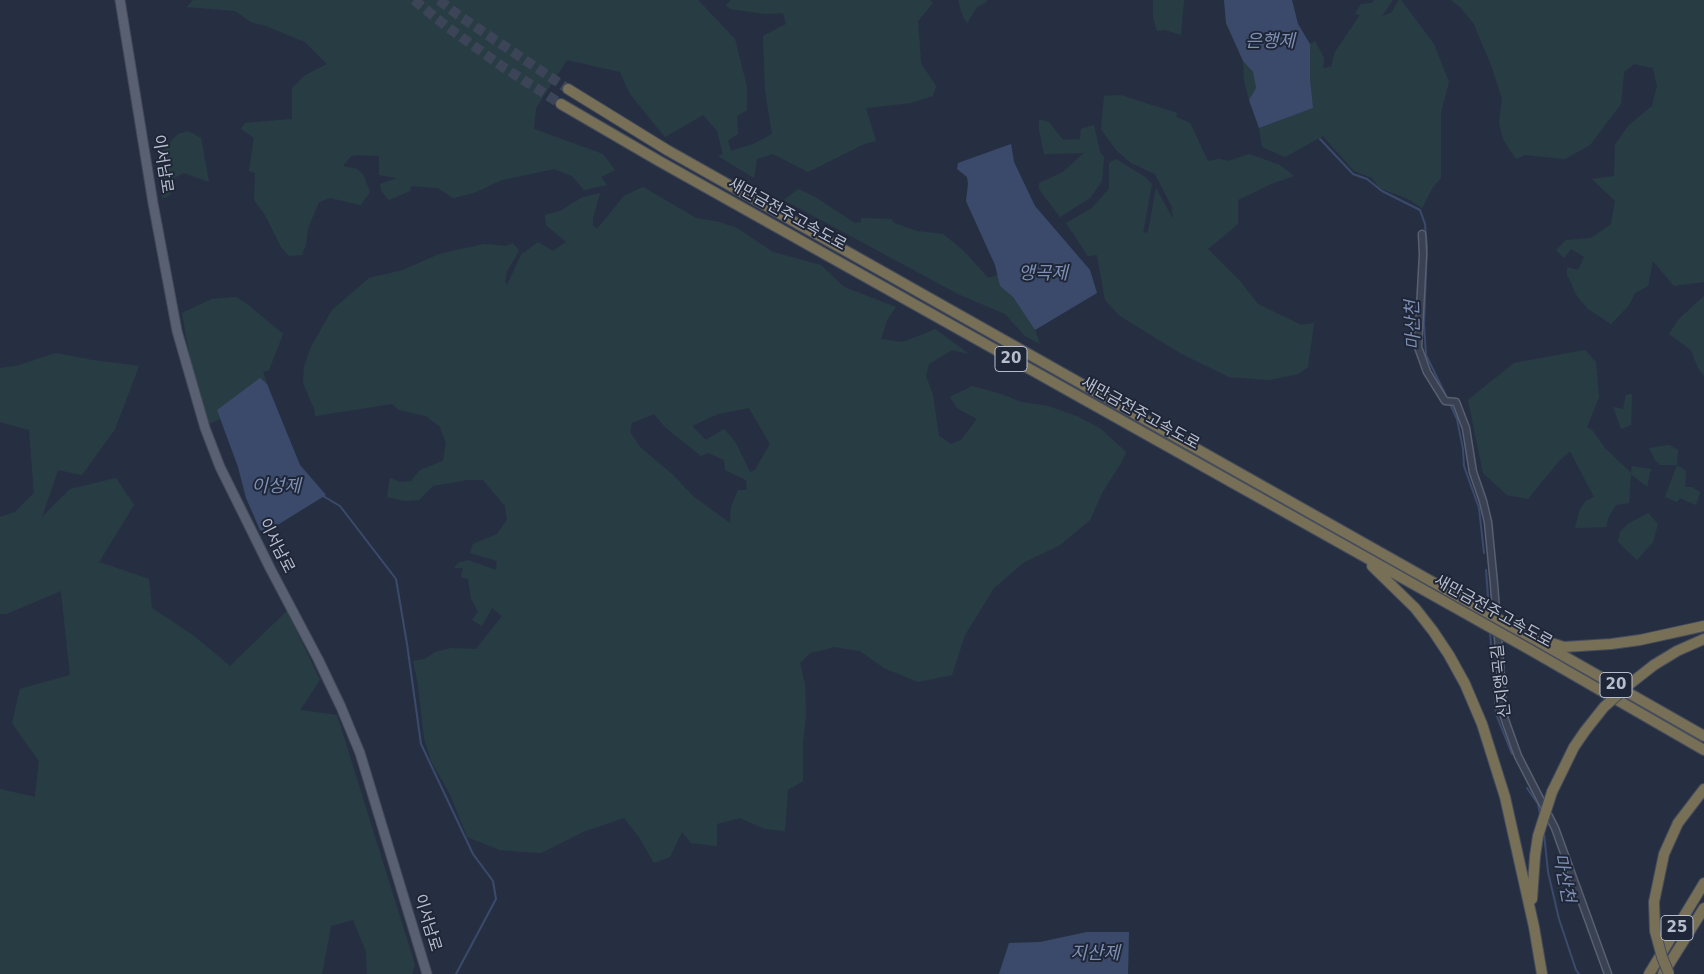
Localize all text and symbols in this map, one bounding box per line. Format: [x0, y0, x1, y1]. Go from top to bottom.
water label: 은행제 [1245, 31, 1295, 53]
street label: 이서남로 [148, 133, 176, 195]
street label: 새만금전주고속도로 [724, 174, 850, 256]
water label: 앵곡제 [1018, 263, 1068, 285]
water label: 마산천 [1402, 300, 1426, 350]
road number: 20 [995, 346, 1027, 372]
street label: 새만금전주고속도로 [1077, 373, 1203, 455]
water label: 이성제 [251, 476, 301, 498]
street label: 이서남로 [254, 515, 298, 577]
street label: 새만금전주고속도로 [1430, 571, 1556, 653]
street label: 신지앵곡길 [1489, 643, 1515, 719]
road number: 20 [1600, 672, 1632, 698]
water label: 마산천 [1548, 852, 1578, 904]
street label: 이서남로 [409, 892, 445, 954]
road number: 25 [1661, 916, 1693, 940]
water label: 지산제 [1070, 943, 1120, 965]

